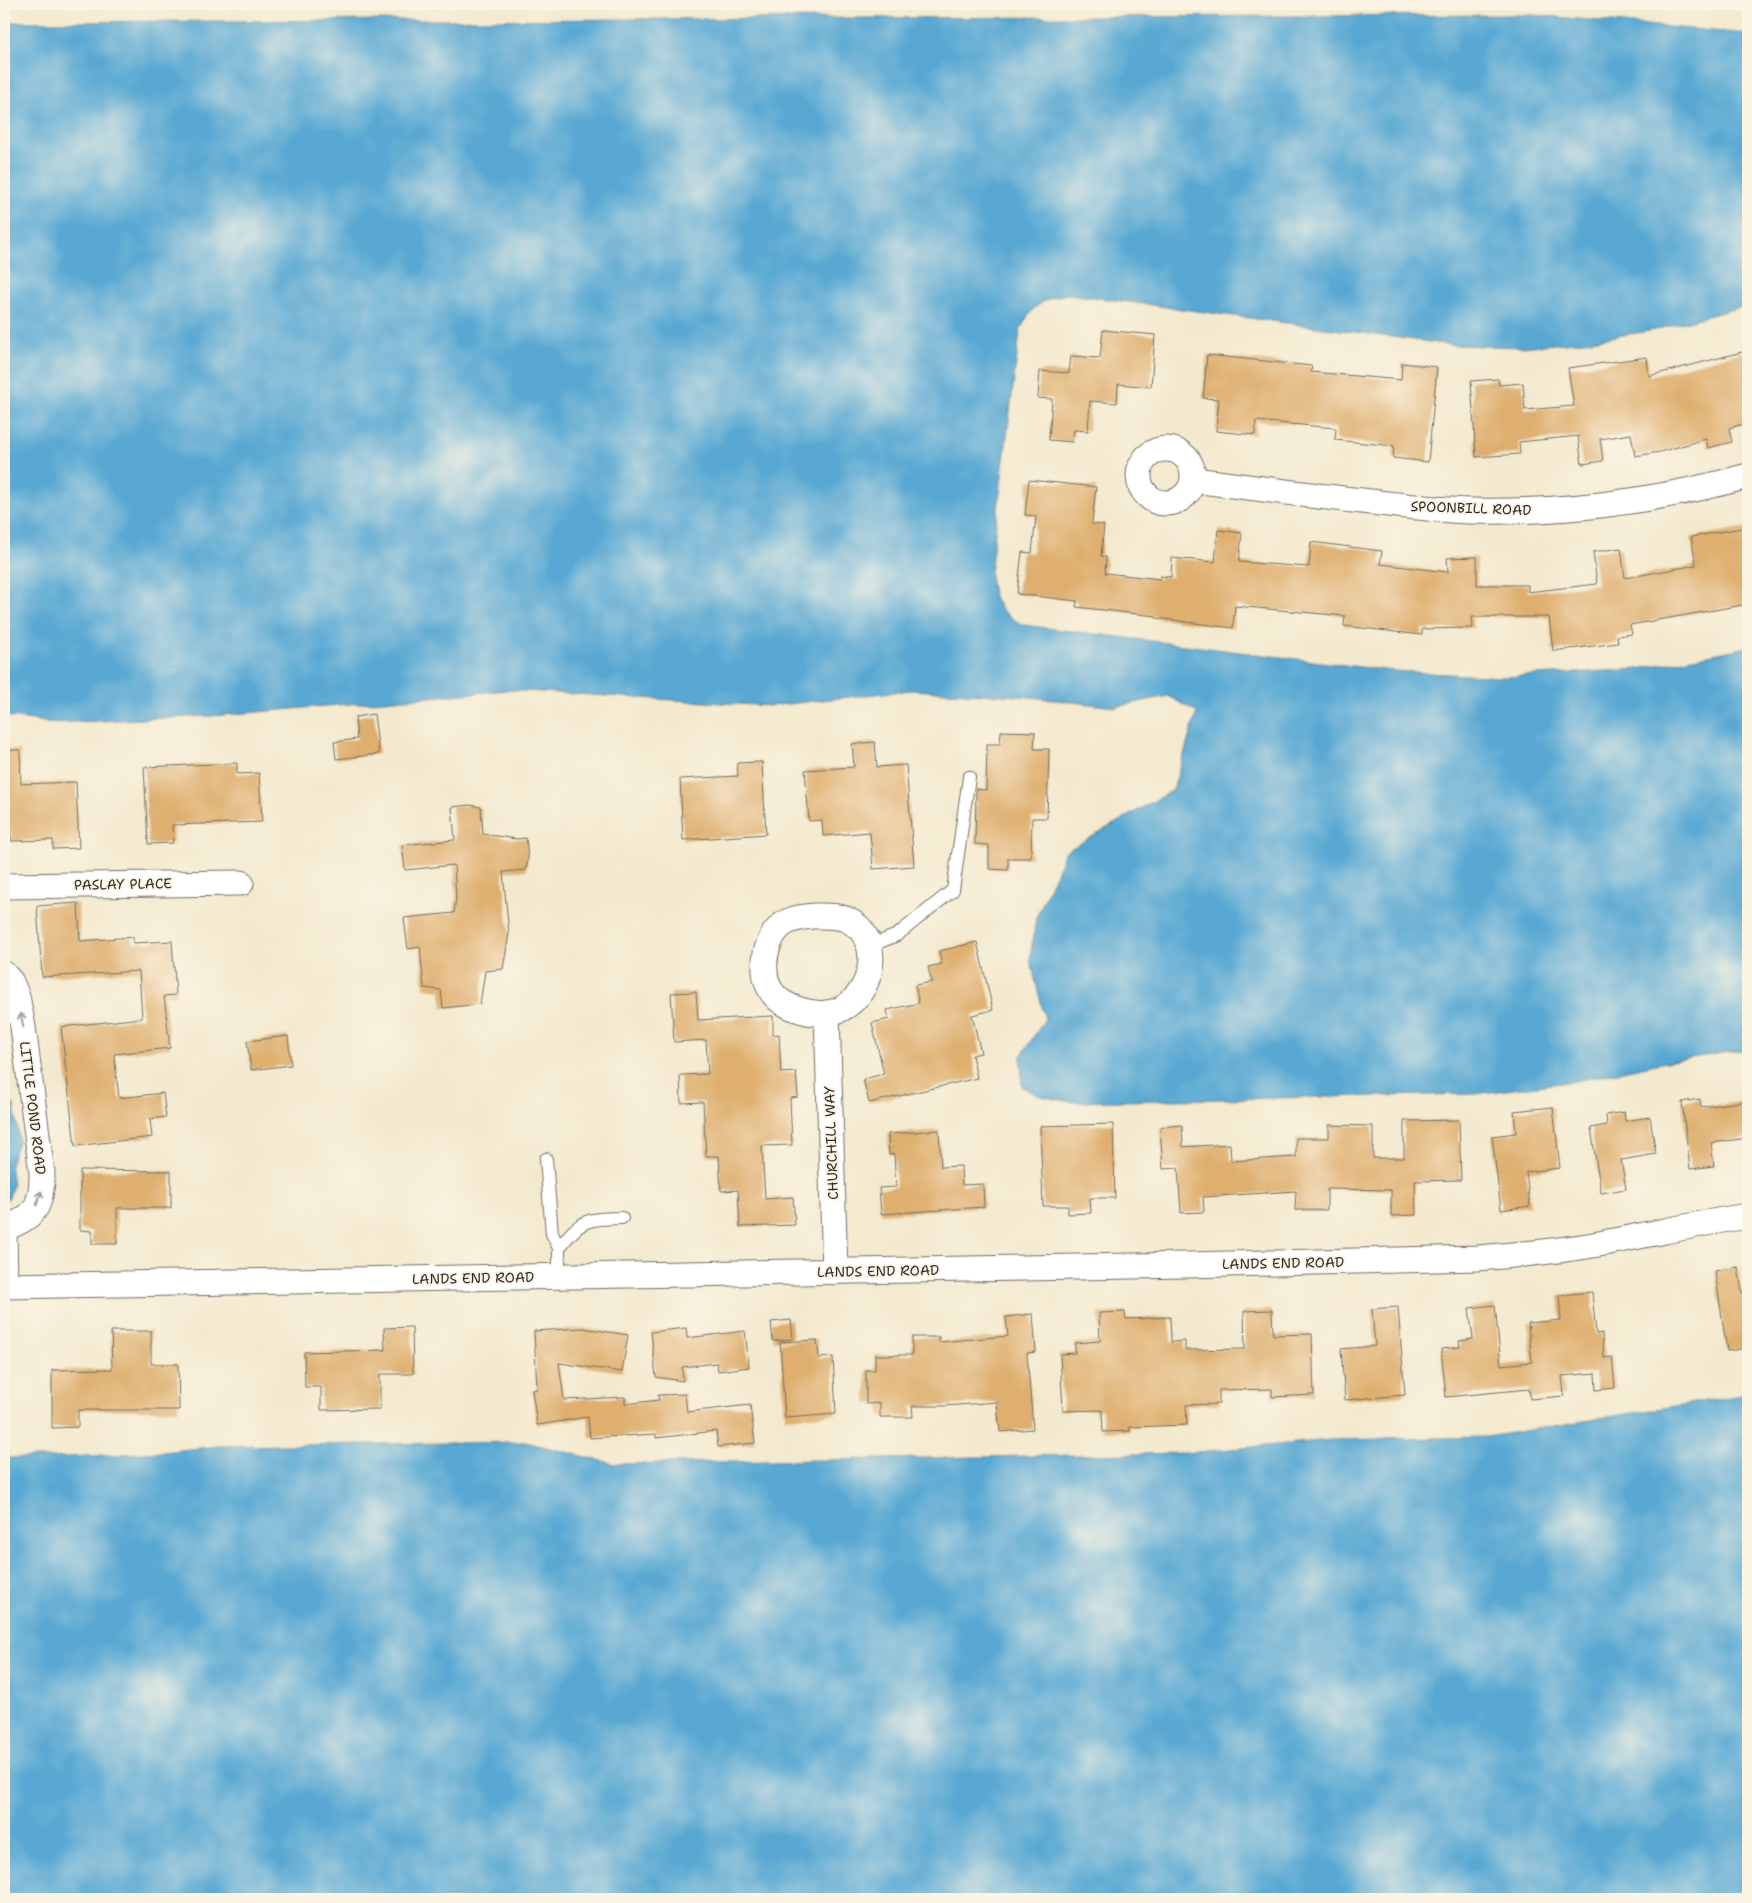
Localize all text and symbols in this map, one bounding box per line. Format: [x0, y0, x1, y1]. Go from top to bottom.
street label: SPOONBILL ROAD [1410, 497, 1532, 519]
street label: PASLAY PLACE [74, 874, 172, 894]
one-way arrow [16, 1013, 26, 1029]
street label: LITTLE POND ROAD [16, 1040, 50, 1176]
street label: CHURCHILL WAY [820, 1085, 842, 1200]
one-way arrow [35, 1190, 45, 1206]
street label: LANDS END ROAD [1222, 1253, 1344, 1273]
street label: LANDS END ROAD [817, 1261, 939, 1281]
street label: LANDS END ROAD [412, 1268, 534, 1288]

